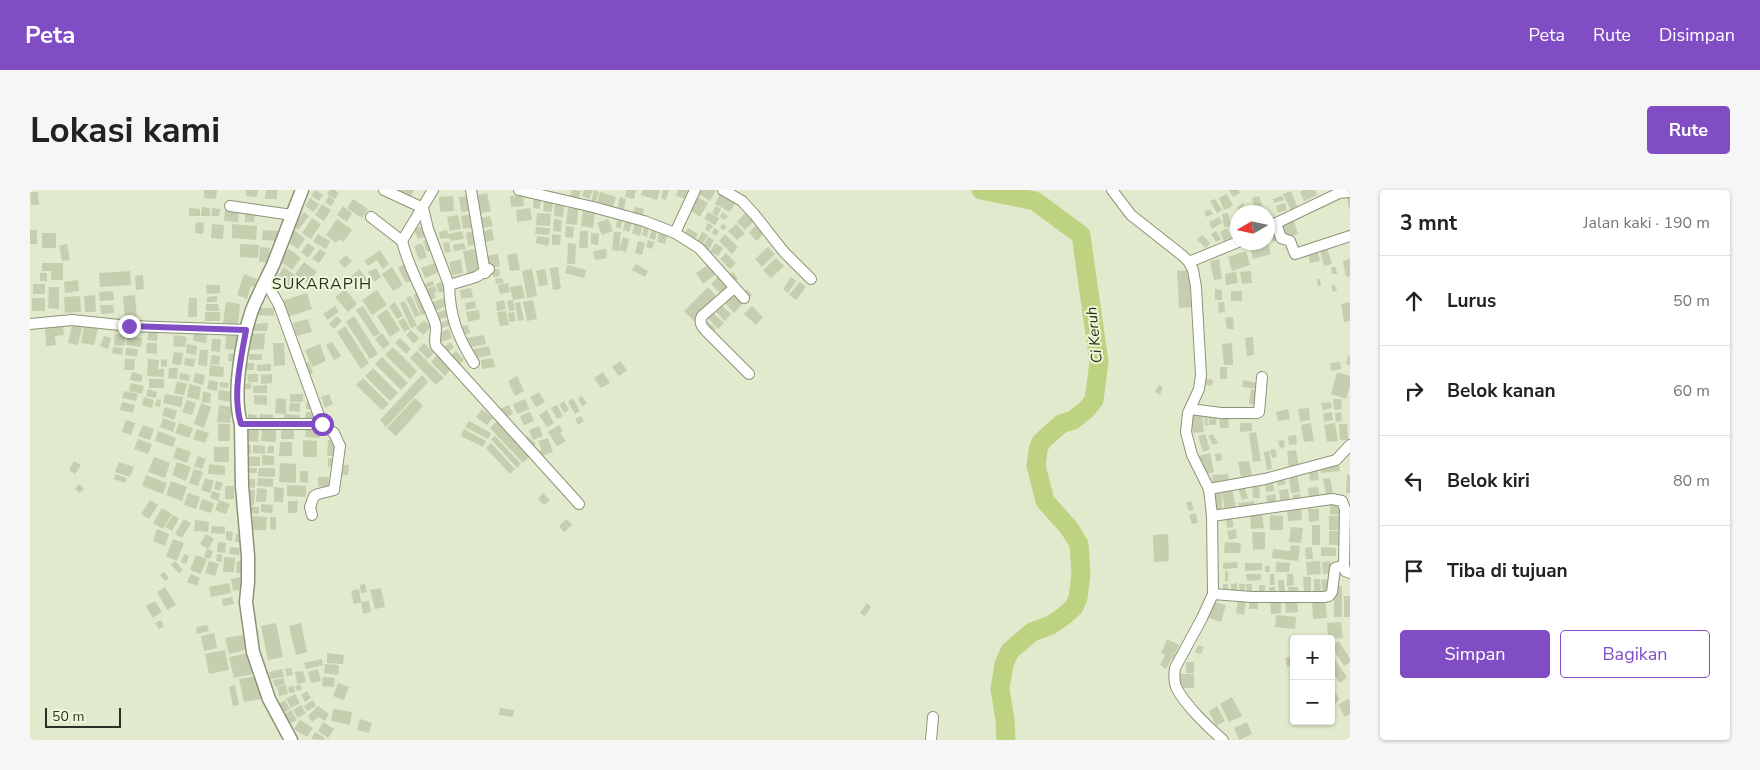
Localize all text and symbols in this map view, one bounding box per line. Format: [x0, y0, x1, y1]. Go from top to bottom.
text: Peta [25, 19, 75, 51]
text: Peta [1529, 23, 1565, 47]
text: Rute [1593, 23, 1631, 47]
text: Disimpan [1659, 23, 1735, 47]
button: Rute [1647, 106, 1730, 154]
text: Lokasi kami [30, 107, 220, 154]
north arrow [1230, 205, 1275, 250]
text: 3 mnt [1400, 209, 1457, 237]
text: Jalan kaki · 190 m [1583, 212, 1710, 234]
district label: SUKARAPIH [272, 273, 372, 295]
icon: ahead [1400, 287, 1428, 315]
text: Lurus [1447, 288, 1496, 314]
text: 50 m [1673, 290, 1710, 312]
water label: Ci Keruh [1081, 306, 1107, 364]
route end [118, 315, 141, 338]
icon: right [1400, 377, 1428, 405]
text: Belok kanan [1447, 378, 1556, 404]
text: 60 m [1673, 380, 1710, 402]
route start [311, 413, 334, 436]
icon: left [1400, 467, 1428, 495]
text: Belok kiri [1447, 468, 1530, 494]
text: 80 m [1673, 470, 1710, 492]
icon: arrive [1400, 557, 1428, 585]
text: Tiba di tujuan [1447, 558, 1568, 584]
button: Simpan [1400, 630, 1550, 678]
button: Bagikan [1560, 630, 1710, 678]
map controls [1290, 635, 1335, 725]
button: + [1290, 635, 1335, 680]
button: − [1290, 680, 1335, 725]
scale bar [45, 705, 121, 728]
text: 50 m [52, 707, 84, 726]

